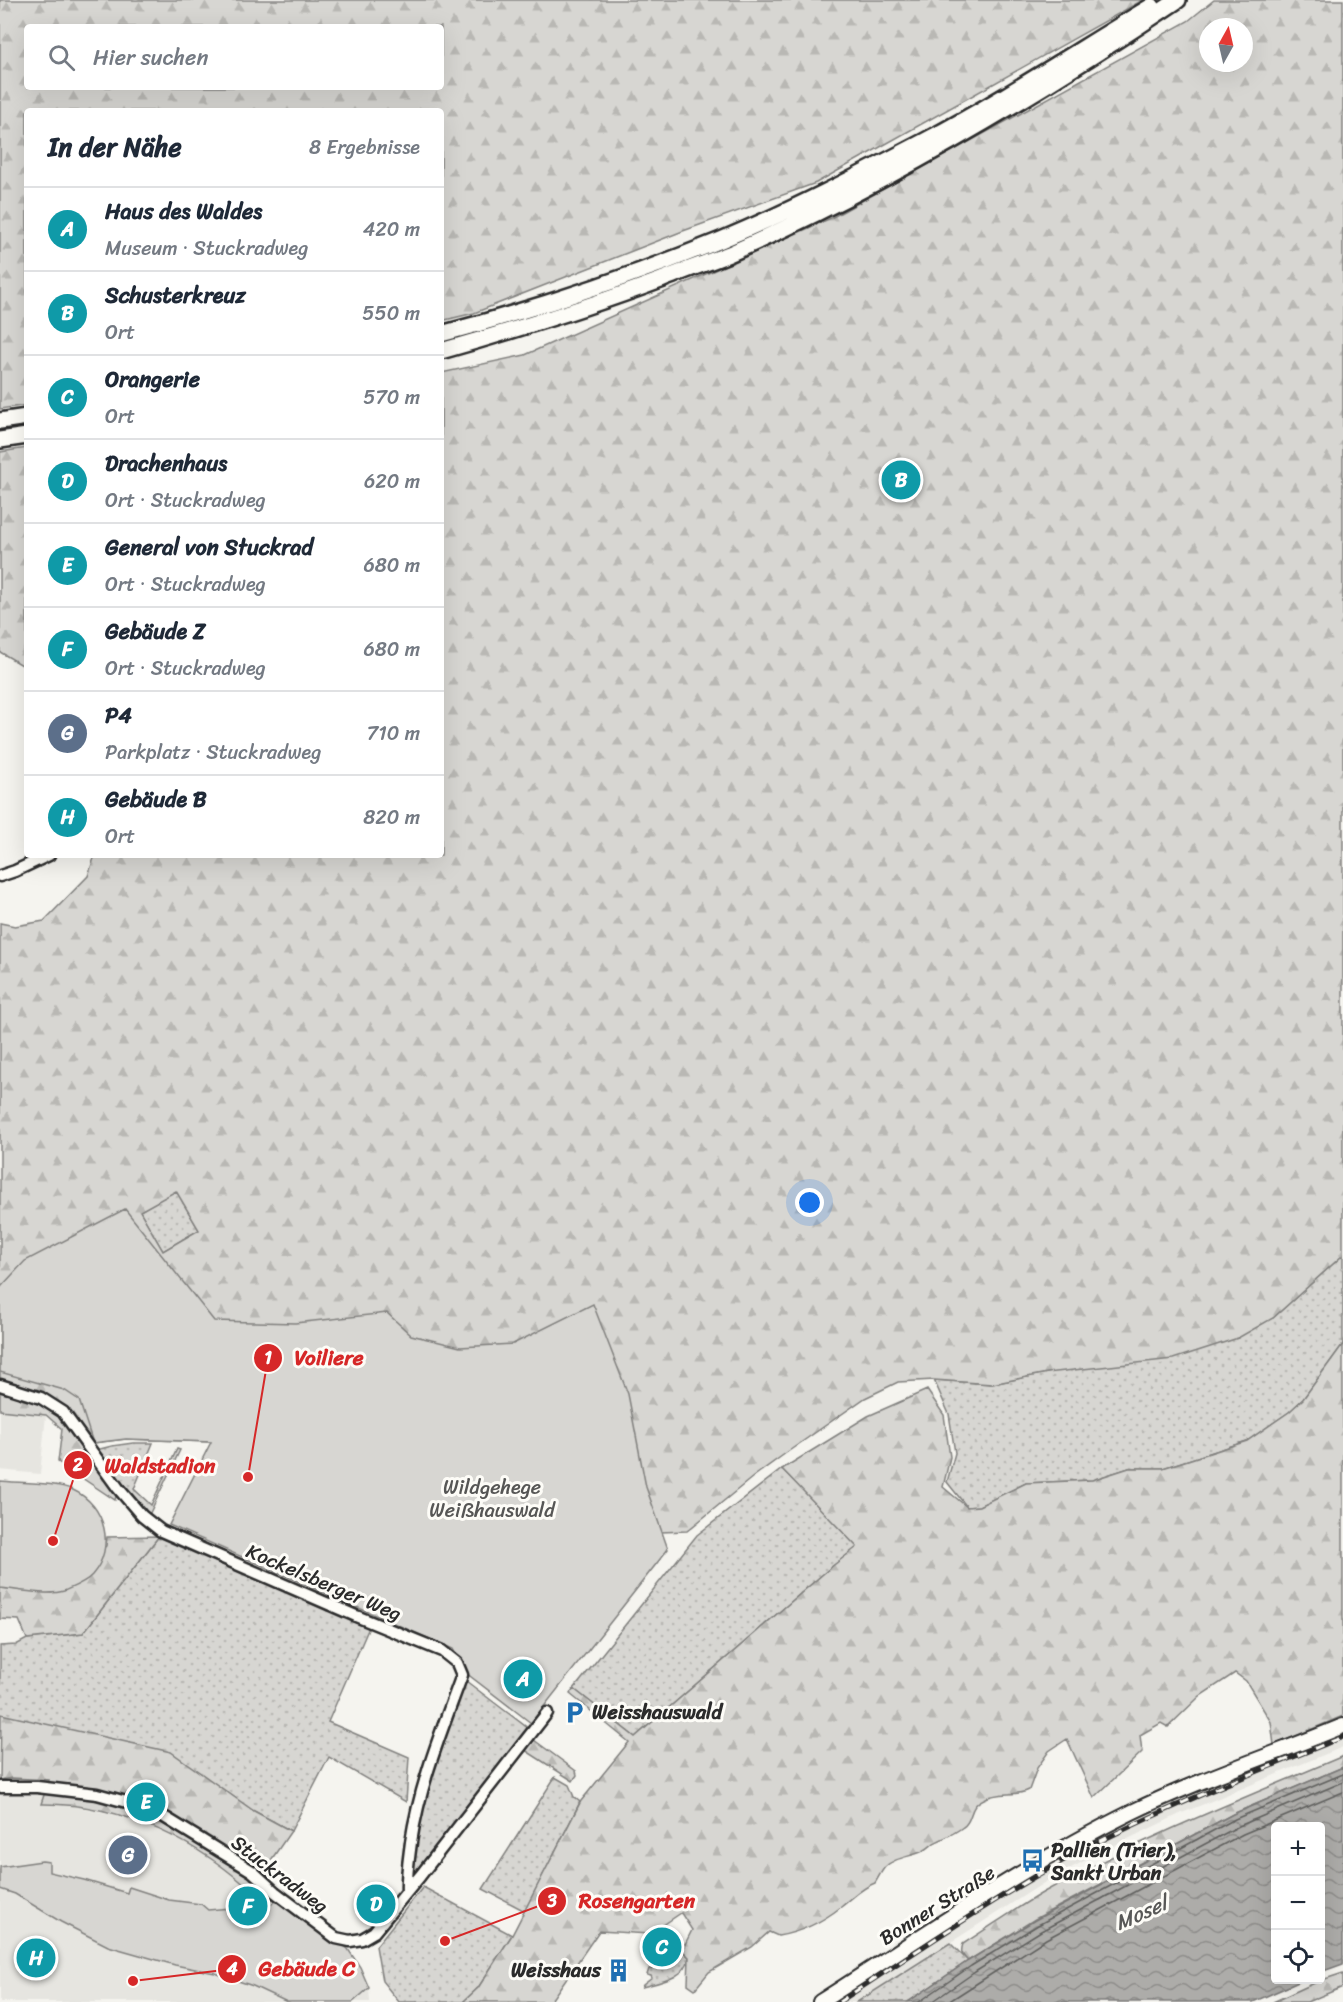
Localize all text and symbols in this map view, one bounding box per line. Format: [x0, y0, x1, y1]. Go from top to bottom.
north arrow [1199, 18, 1253, 72]
search box [24, 24, 444, 90]
text: Hier suchen [93, 38, 208, 77]
icon: search [45, 41, 78, 74]
text: In der Nähe [48, 124, 182, 170]
text: 8 Ergebnisse [309, 130, 420, 165]
text: Haus des Waldes [105, 192, 262, 231]
text: A [61, 212, 74, 247]
text: 420 m [363, 212, 420, 247]
text: Museum · Stuckradweg [105, 231, 308, 266]
text: Schusterkreuz [105, 276, 246, 315]
text: B [61, 296, 74, 331]
text: 550 m [362, 296, 420, 331]
text: Ort [105, 315, 135, 350]
text: Orangerie [105, 360, 200, 399]
text: C [61, 380, 74, 415]
text: 570 m [363, 380, 420, 415]
text: Ort [105, 399, 135, 434]
text: Drachenhaus [105, 444, 227, 483]
pin: B [882, 458, 920, 502]
text: D [62, 464, 73, 499]
text: 620 m [364, 464, 420, 499]
text: Ort · Stuckradweg [105, 483, 266, 518]
text: General von Stuckrad [105, 528, 313, 567]
text: E [62, 548, 73, 583]
text: 680 m [363, 548, 420, 583]
text: Ort · Stuckradweg [105, 567, 266, 602]
text: Gebäude Z [105, 612, 206, 651]
text: F [62, 632, 73, 667]
text: 680 m [363, 632, 420, 667]
text: Ort · Stuckradweg [105, 651, 266, 686]
text: P4 [105, 696, 132, 735]
text: G [61, 716, 74, 751]
text: 710 m [367, 716, 420, 751]
text: Parkplatz · Stuckradweg [105, 735, 321, 770]
text: Gebäude B [105, 780, 207, 819]
text: H [60, 800, 75, 835]
text: 820 m [363, 800, 420, 835]
text: Ort [105, 819, 135, 854]
your location [795, 1188, 824, 1217]
callout: Voiliere [253, 1338, 376, 1377]
text: Voiliere [294, 1339, 364, 1377]
text: 1 [264, 1342, 272, 1374]
callout: Waldstadion [63, 1446, 228, 1485]
text: Waldstadion [104, 1447, 216, 1485]
text: 2 [72, 1449, 84, 1481]
park label: Wildgehege Weißhauswald [429, 1470, 556, 1528]
street label: Kockelsberger Weg [240, 1534, 407, 1631]
pin: A [504, 1656, 542, 1702]
place label: Weisshauswald [592, 1695, 725, 1730]
parking icon: Weisshauswald [561, 1699, 587, 1725]
pin: E [126, 1780, 166, 1824]
map controls [1271, 1822, 1325, 1984]
button: + [1271, 1822, 1325, 1876]
street label: Stuckradweg [223, 1826, 336, 1923]
pin: G [108, 1832, 148, 1878]
place label: Pallien (Trier), Sankt Urban [1050, 1833, 1177, 1891]
bus stop icon: Pallien (Trier), Sankt Urban [1020, 1848, 1046, 1874]
street label: Bonner Straße [872, 1856, 1002, 1955]
button: − [1271, 1876, 1325, 1930]
callout: Rosengarten [537, 1881, 708, 1920]
pin: D [356, 1882, 395, 1926]
text: Rosengarten [578, 1882, 696, 1920]
water label: Mosel [1108, 1883, 1178, 1941]
pin: F [228, 1884, 268, 1928]
text: 3 [546, 1885, 557, 1917]
pin: C [642, 1924, 682, 1970]
button: locate [1271, 1930, 1325, 1984]
pin: H [16, 1936, 56, 1980]
callout: Gebäude C [217, 1949, 368, 1988]
text: Gebäude C [258, 1950, 356, 1988]
text: 4 [225, 1953, 238, 1985]
place label: Weisshaus [511, 1953, 602, 1988]
building icon: Weisshaus [606, 1957, 632, 1983]

